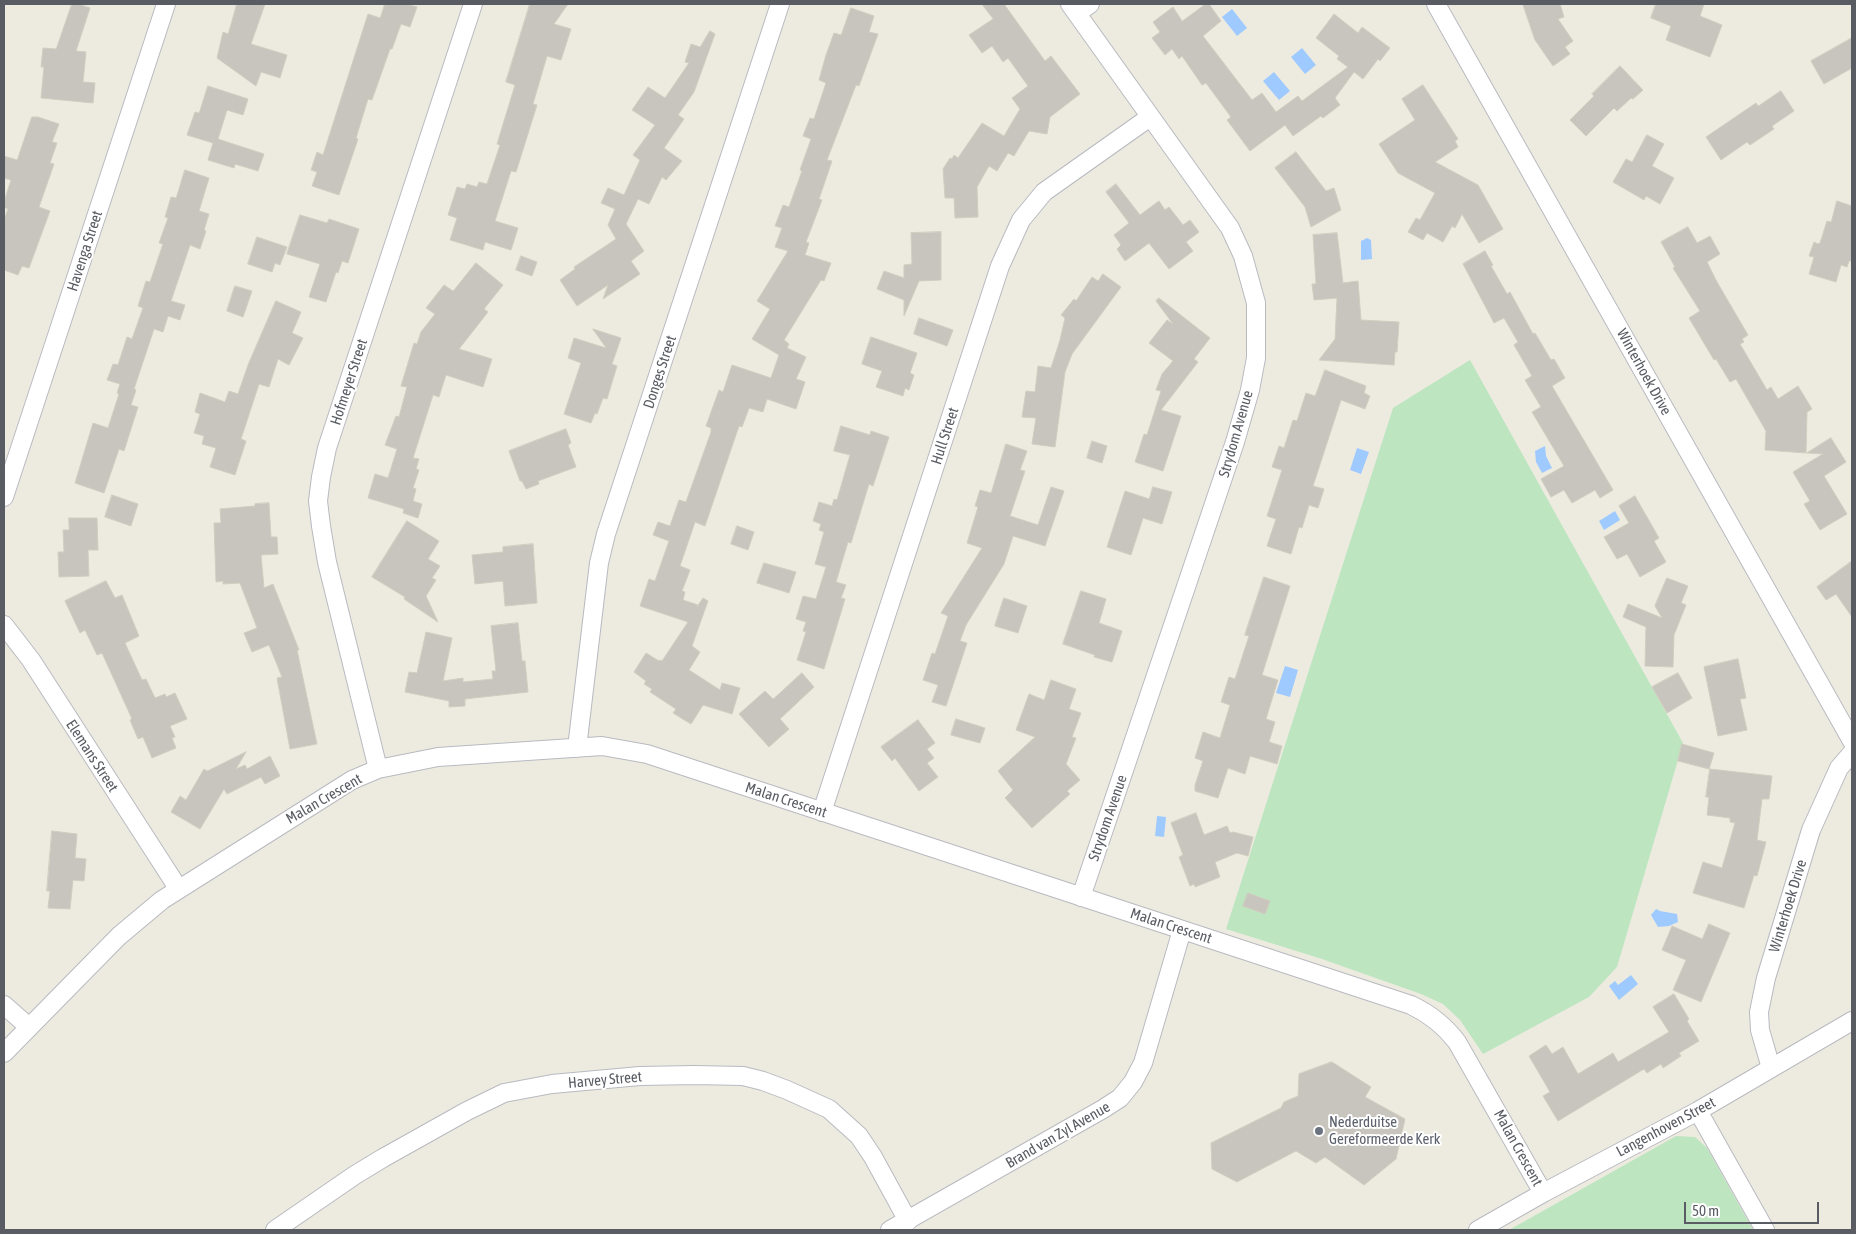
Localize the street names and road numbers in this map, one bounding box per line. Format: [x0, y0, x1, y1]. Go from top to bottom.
street label: Havenga Street [63, 208, 107, 294]
street label: Winterhoek Drive [1613, 326, 1675, 418]
street label: Donges Street [640, 333, 680, 411]
street label: Hofmeyer Street [327, 337, 371, 427]
street label: Strydom Avenue [1215, 388, 1257, 480]
street label: Hull Street [927, 405, 963, 467]
street label: Elemans Street [62, 717, 122, 795]
street label: Malan Crescent [283, 770, 365, 828]
street label: Strydom Avenue [1085, 773, 1131, 863]
street label: Malan Crescent [743, 778, 829, 822]
street label: Winterhoek Drive [1765, 858, 1811, 954]
street label: Malan Crescent [1128, 904, 1214, 948]
street label: Harvey Street [567, 1068, 643, 1092]
street label: Langenhoven Street [1613, 1093, 1719, 1161]
street label: Brand van Zyl Avenue [1003, 1098, 1113, 1172]
street label: Malan Crescent [1490, 1107, 1546, 1189]

